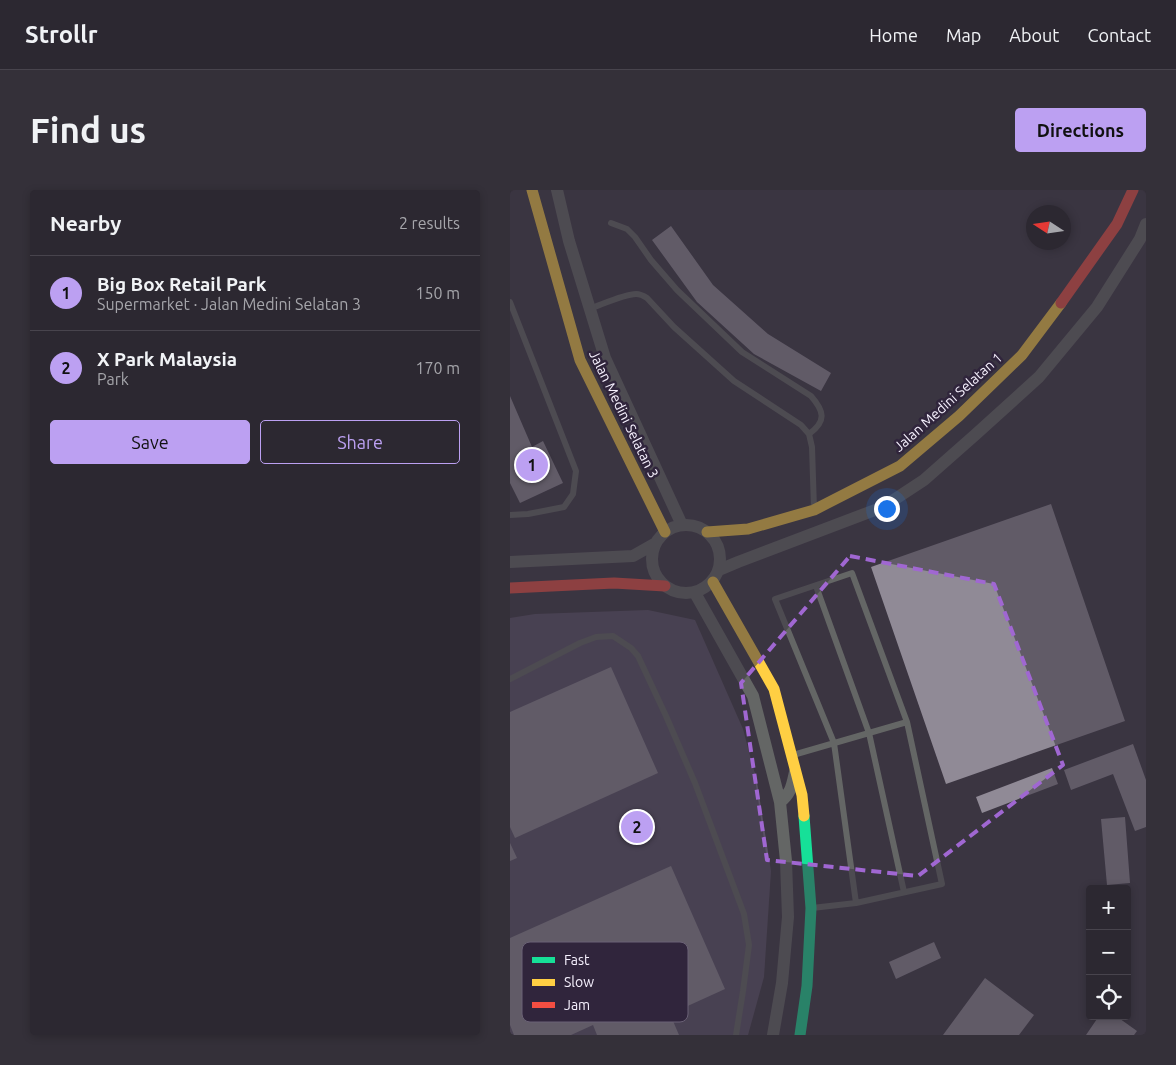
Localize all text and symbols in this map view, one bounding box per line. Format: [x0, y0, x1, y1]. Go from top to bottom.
text: Strollr [25, 21, 98, 48]
text: Home [869, 25, 918, 45]
text: Map [946, 25, 981, 45]
text: About [1009, 25, 1059, 45]
text: Contact [1087, 25, 1151, 45]
button: Directions [1015, 108, 1146, 152]
text: Find us [30, 110, 146, 150]
north arrow [1026, 205, 1071, 250]
text: Nearby [50, 211, 121, 235]
text: 2 results [399, 214, 460, 232]
text: Big Box Retail Park [97, 273, 266, 295]
text: 1 [61, 284, 71, 302]
text: 150 m [415, 284, 460, 302]
text: Supermarket · Jalan Medini Selatan 3 [97, 295, 361, 313]
text: X Park Malaysia [97, 348, 237, 370]
street label: Jalan Medini Selatan 3 [586, 348, 662, 480]
street label: Jalan Medini Selatan 1 [891, 349, 1005, 455]
text: 2 [61, 359, 71, 377]
text: 170 m [415, 359, 460, 377]
text: Park [97, 370, 129, 388]
button: Save [50, 420, 250, 464]
button: Share [260, 420, 460, 464]
pin: 1 [516, 446, 548, 484]
your location [874, 496, 900, 522]
pin: 2 [621, 808, 653, 846]
map controls [1086, 885, 1131, 1020]
button: + [1086, 885, 1131, 930]
button: − [1086, 930, 1131, 975]
legend [522, 942, 688, 1022]
text: Fast [564, 952, 590, 968]
text: Slow [564, 974, 594, 990]
button: locate [1086, 975, 1131, 1020]
text: Jam [564, 997, 590, 1013]

